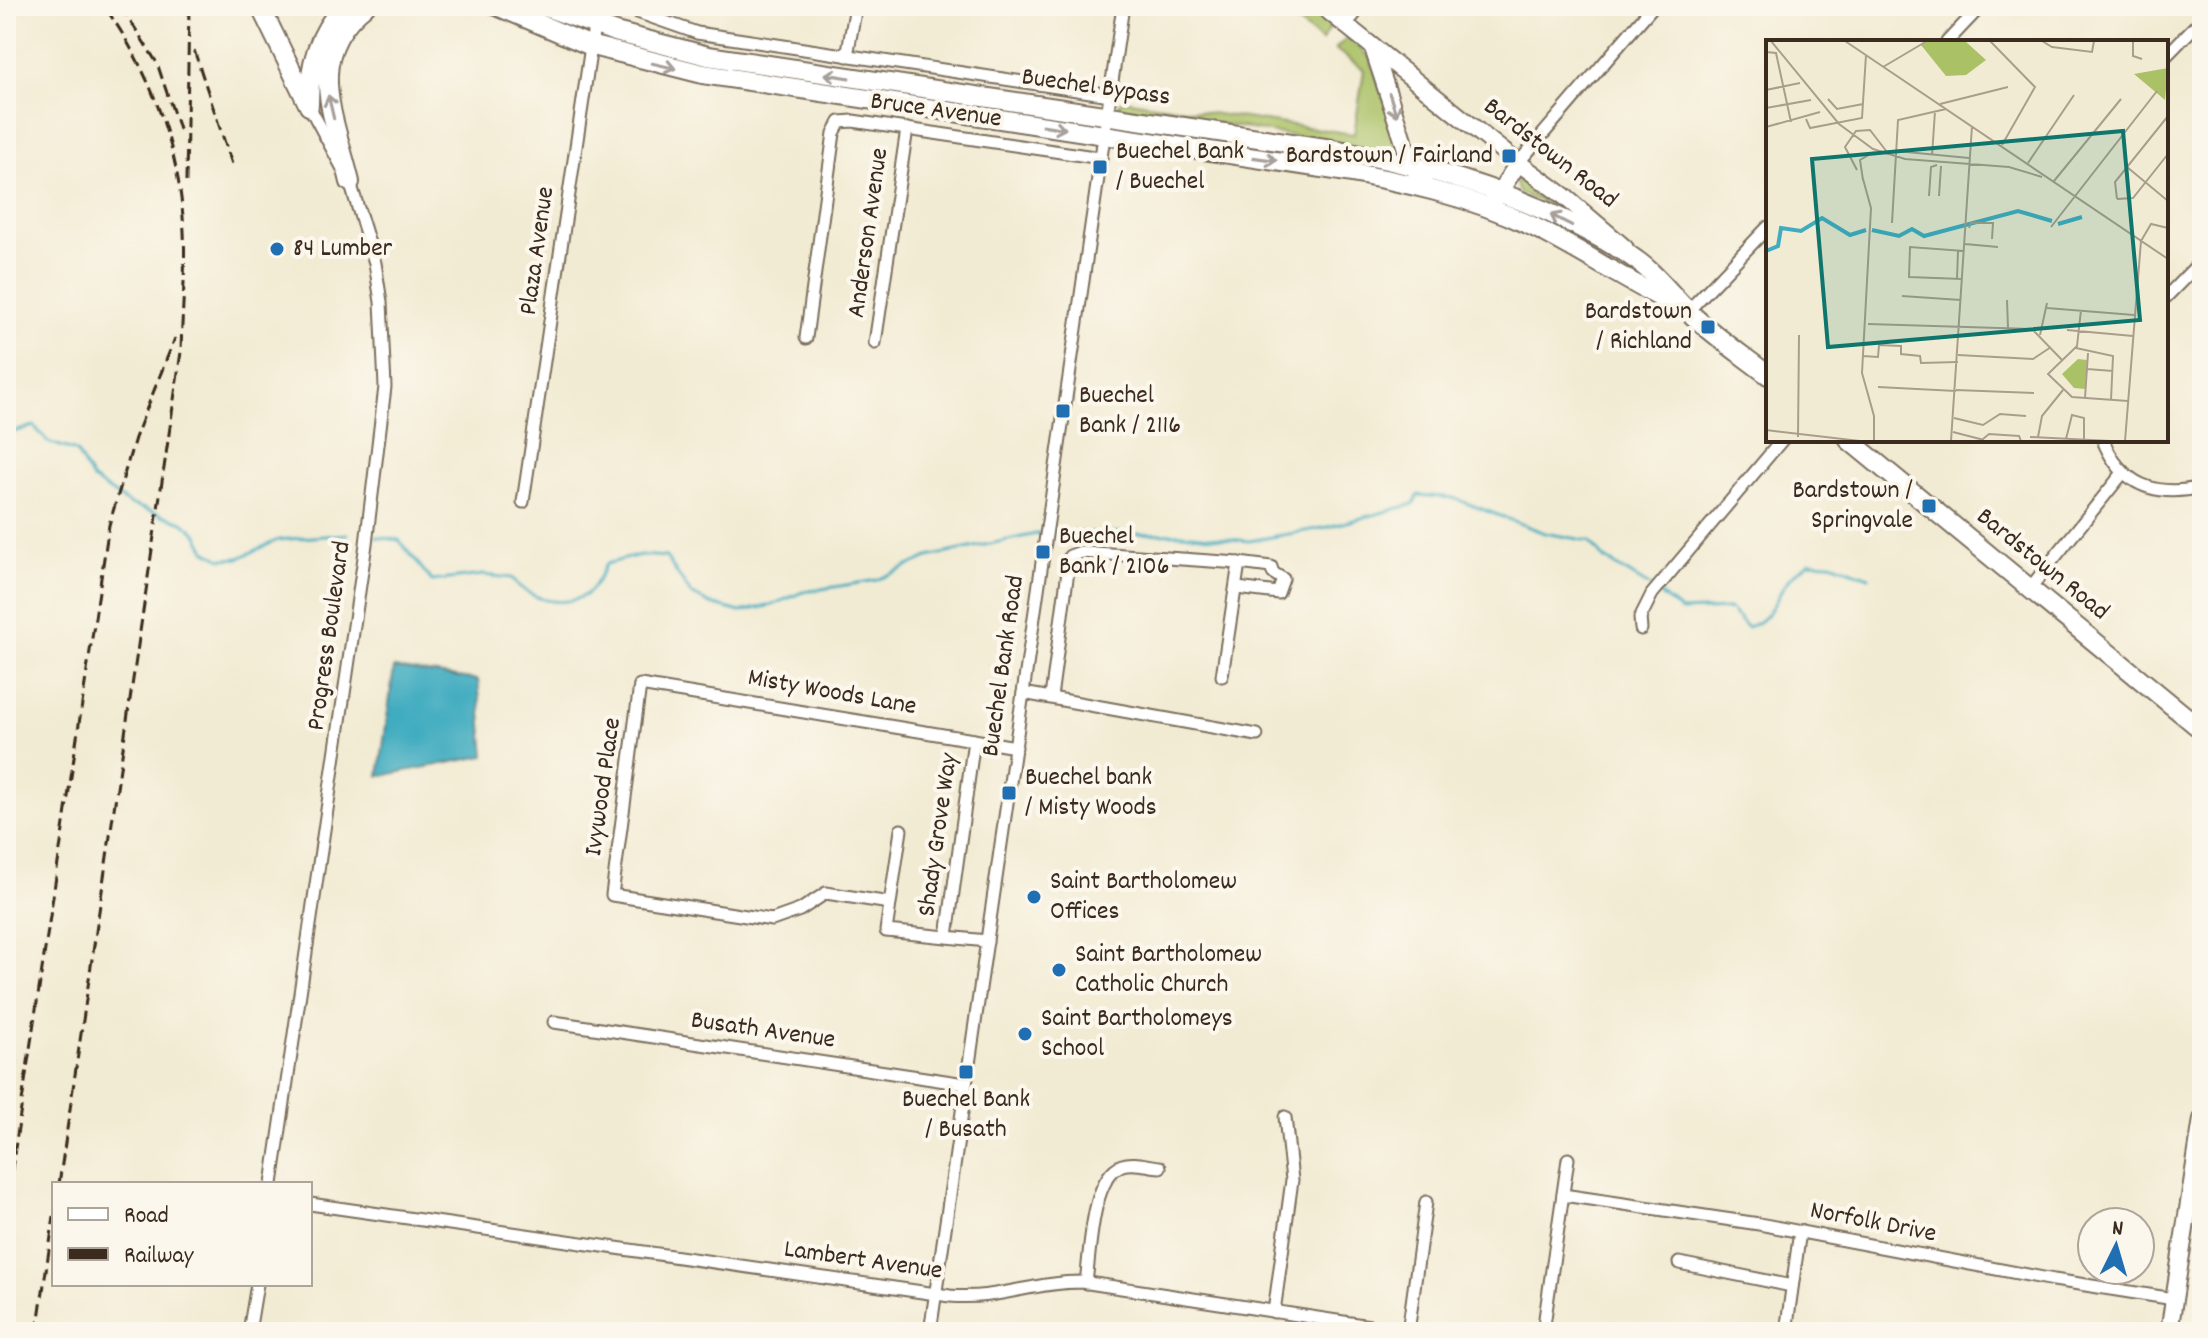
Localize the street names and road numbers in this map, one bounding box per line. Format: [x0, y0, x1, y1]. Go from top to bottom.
street label: Buechel Bypass [1019, 59, 1173, 117]
street label: Bruce Avenue [868, 83, 1004, 139]
street label: Bardstown Road [1475, 90, 1625, 218]
street label: Anderson Avenue [839, 146, 899, 320]
street label: Plaza Avenue [511, 184, 565, 318]
street label: Bardstown Road [1967, 500, 2117, 630]
street label: Progress Boulevard [298, 539, 362, 733]
street label: Buechel Bank Road [973, 573, 1035, 759]
street label: Misty Woods Lane [745, 660, 919, 726]
street label: Ivywood Place [576, 715, 632, 859]
street label: Shady Grove Way [909, 751, 969, 919]
street label: Busath Avenue [688, 1003, 838, 1059]
street label: Norfolk Drive [1807, 1193, 1939, 1253]
street label: Lambert Avenue [781, 1232, 945, 1290]

